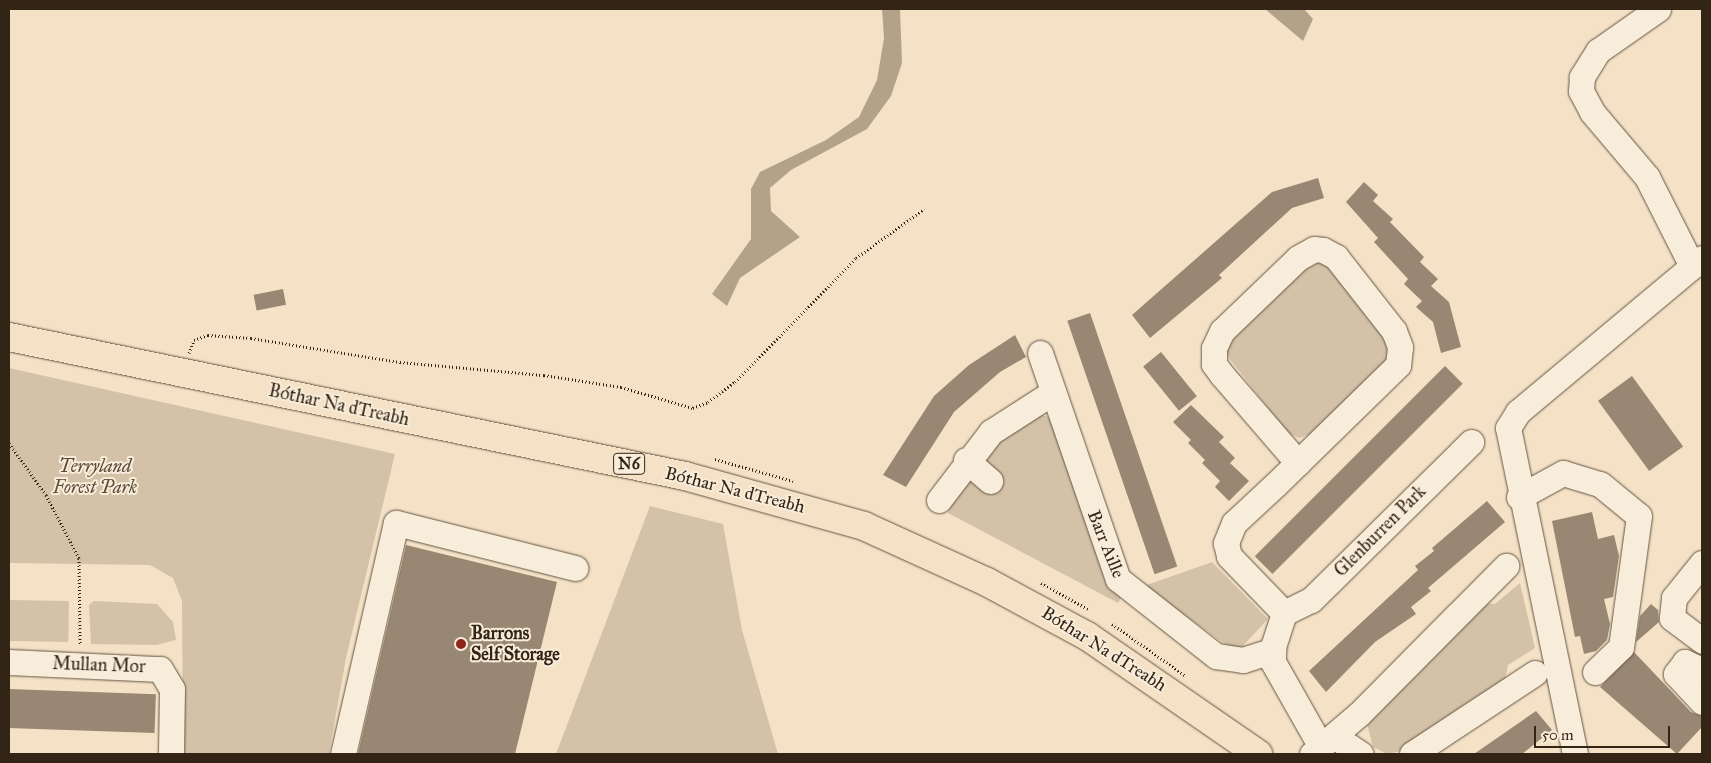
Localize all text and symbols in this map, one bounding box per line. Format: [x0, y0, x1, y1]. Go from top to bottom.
street label: Bóthar Na dTreabh [267, 380, 411, 430]
road number: N6 [613, 450, 645, 478]
park label: Terryland Forest Park [53, 456, 137, 498]
street label: Bóthar Na dTreabh [663, 462, 807, 518]
street label: Glenburren Park [1330, 481, 1430, 581]
street label: Barr Aille [1083, 507, 1129, 581]
street label: Bóthar Na dTreabh [1037, 602, 1171, 696]
place label: Barrons Self Storage [471, 623, 560, 666]
marker: Barrons Self Storage [455, 638, 467, 650]
street label: Mullan Mor [52, 653, 146, 677]
scale bar [1536, 716, 1672, 748]
text: 50 m [1542, 726, 1574, 744]

